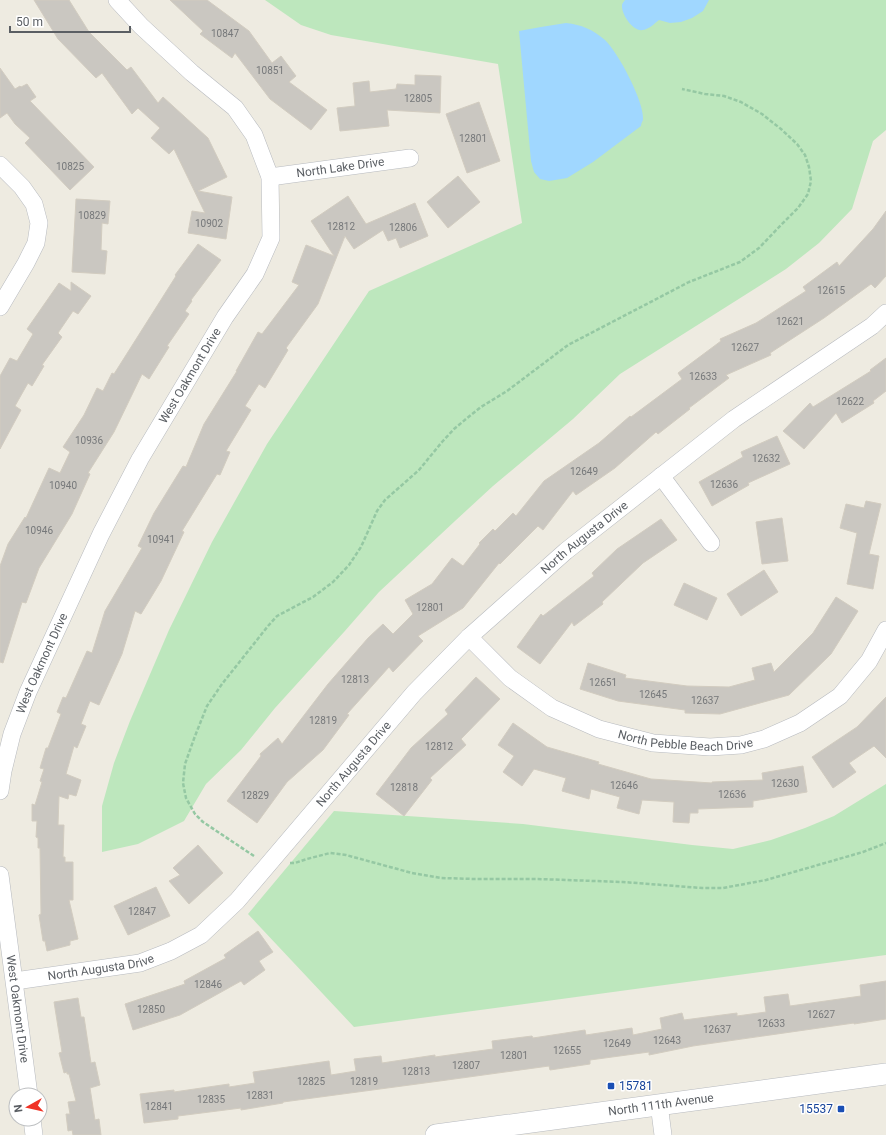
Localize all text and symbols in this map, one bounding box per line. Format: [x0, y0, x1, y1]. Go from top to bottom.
scale bar [10, 8, 130, 34]
text: 50 m [16, 15, 43, 29]
house number: 10847 [211, 28, 239, 39]
house number: 10851 [256, 65, 284, 76]
house number: 12805 [404, 93, 432, 104]
house number: 12801 [459, 133, 487, 144]
street label: North Lake Drive [296, 155, 385, 180]
house number: 10825 [56, 161, 84, 172]
house number: 10829 [78, 210, 106, 221]
house number: 10902 [195, 218, 223, 229]
house number: 12812 [327, 221, 355, 232]
house number: 12806 [389, 222, 417, 233]
house number: 12615 [817, 285, 845, 296]
house number: 12621 [776, 316, 804, 327]
street label: West Oakmont Drive [156, 325, 224, 426]
house number: 12627 [731, 342, 759, 353]
house number: 12633 [689, 371, 717, 382]
house number: 12622 [836, 396, 864, 407]
house number: 10936 [75, 435, 103, 446]
house number: 12632 [752, 453, 780, 464]
house number: 12649 [570, 466, 598, 477]
house number: 12636 [710, 479, 738, 490]
house number: 10940 [49, 480, 77, 491]
street label: North Augusta Drive [538, 498, 631, 577]
house number: 10946 [25, 525, 53, 536]
house number: 10941 [147, 534, 175, 545]
house number: 12801 [416, 602, 444, 613]
street label: West Oakmont Drive [13, 611, 70, 716]
house number: 12813 [341, 674, 369, 685]
house number: 12651 [589, 677, 617, 688]
house number: 12645 [639, 689, 667, 700]
house number: 12637 [691, 695, 719, 706]
house number: 12819 [309, 715, 337, 726]
street label: North Augusta Drive [313, 718, 394, 810]
street label: North Pebble Beach Drive [616, 727, 754, 754]
house number: 12812 [425, 741, 453, 752]
house number: 12630 [771, 778, 799, 789]
house number: 12646 [610, 780, 638, 791]
house number: 12818 [390, 782, 418, 793]
house number: 12636 [718, 789, 746, 800]
house number: 12829 [241, 790, 269, 801]
house number: 12847 [128, 906, 156, 917]
street label: North Augusta Drive [47, 951, 156, 983]
street label: West Oakmont Drive [4, 954, 32, 1064]
house number: 12846 [194, 979, 222, 990]
house number: 12850 [137, 1004, 165, 1015]
house number: 12627 [807, 1009, 835, 1020]
house number: 12633 [757, 1018, 785, 1029]
house number: 12637 [703, 1024, 731, 1035]
house number: 12643 [653, 1035, 681, 1046]
house number: 12649 [603, 1038, 631, 1049]
house number: 12655 [553, 1045, 581, 1056]
house number: 12801 [500, 1050, 528, 1061]
house number: 12807 [452, 1060, 480, 1071]
house number: 12813 [402, 1066, 430, 1077]
house number: 12825 [297, 1076, 325, 1087]
house number: 12819 [350, 1076, 378, 1087]
place label: 15781 [619, 1079, 653, 1093]
marker: 15781 [606, 1081, 616, 1091]
north arrow [8, 1087, 48, 1127]
house number: 12831 [246, 1090, 274, 1101]
street label: North 111th Avenue [607, 1090, 715, 1119]
house number: 12835 [197, 1094, 225, 1105]
house number: 12841 [145, 1101, 173, 1112]
place label: 15537 [799, 1102, 833, 1116]
text: N [12, 1103, 26, 1113]
marker: 15537 [836, 1104, 846, 1114]

